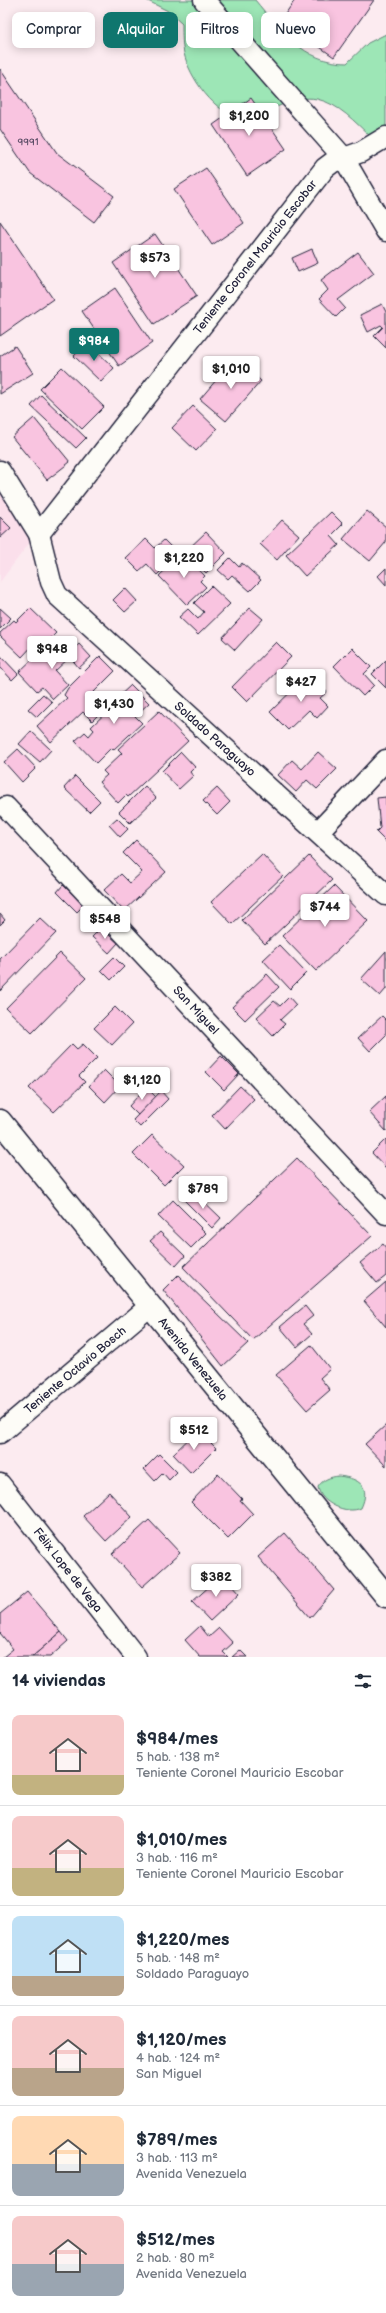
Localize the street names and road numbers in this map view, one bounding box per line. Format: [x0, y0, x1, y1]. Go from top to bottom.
street label: Teniente Coronel Mauricio Escobar [191, 177, 321, 337]
street label: Soldado Paraguayo [171, 699, 259, 780]
street label: San Miguel [169, 983, 222, 1038]
street label: Avenida Venezuela [155, 1315, 231, 1404]
street label: Teniente Octavio Bosch [21, 1323, 130, 1417]
street label: Félix Lope de Vega [30, 1525, 105, 1616]

